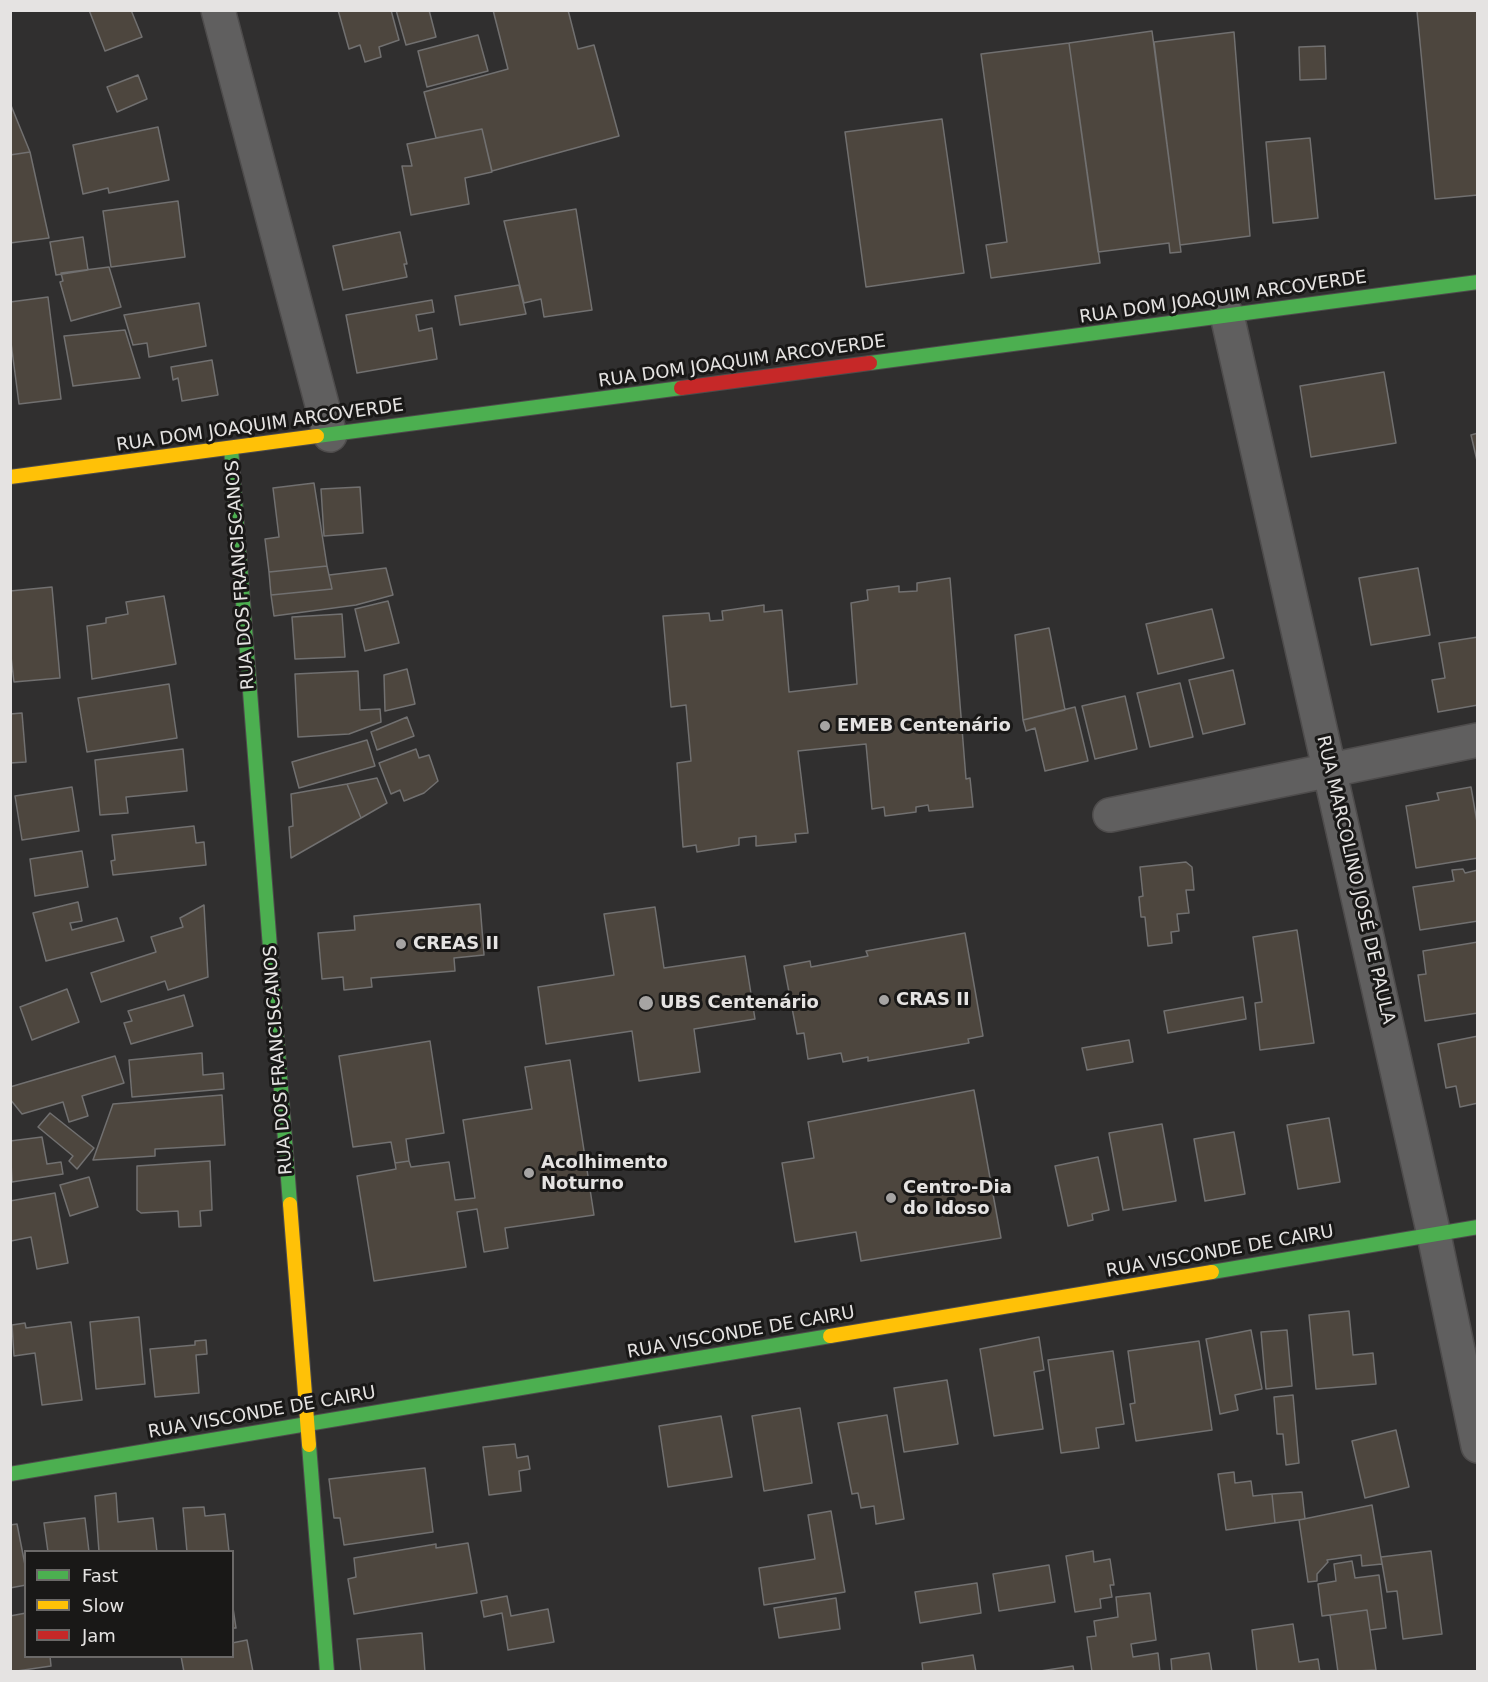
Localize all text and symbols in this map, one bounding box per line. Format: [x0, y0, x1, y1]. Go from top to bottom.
street label: RUA DOM JOAQUIM ARCOVERDE [1078, 267, 1368, 329]
street label: RUA DOM JOAQUIM ARCOVERDE [597, 331, 887, 393]
street label: RUA DOM JOAQUIM ARCOVERDE [115, 395, 405, 457]
street label: RUA DOS FRANCISCANOS [222, 460, 260, 690]
place label: EMEB Centenário [837, 715, 1011, 737]
marker: EMEB Centenário [818, 719, 832, 733]
street label: RUA MARCOLINO JOSÉ DE PAULA [1311, 734, 1399, 1026]
place label: CREAS II [413, 933, 499, 955]
marker: CREAS II [394, 937, 408, 951]
street label: RUA DOS FRANCISCANOS [260, 945, 298, 1175]
place label: CRAS II [896, 989, 970, 1011]
place label: UBS Centenário [660, 992, 819, 1014]
marker: CRAS II [877, 993, 891, 1007]
marker: UBS Centenário [637, 994, 655, 1012]
place label: Acolhimento Noturno [541, 1152, 668, 1194]
marker: Acolhimento Noturno [522, 1166, 536, 1180]
place label: Centro-Dia do Idoso [903, 1177, 1012, 1220]
marker: Centro-Dia do Idoso [884, 1191, 898, 1205]
street label: RUA VISCONDE DE CAIRU [1105, 1221, 1335, 1283]
street label: RUA VISCONDE DE CAIRU [626, 1302, 856, 1364]
street label: RUA VISCONDE DE CAIRU [147, 1382, 377, 1444]
legend [24, 1550, 234, 1658]
text: Fast [82, 1565, 118, 1586]
text: Slow [82, 1595, 124, 1616]
text: Jam [82, 1625, 116, 1646]

